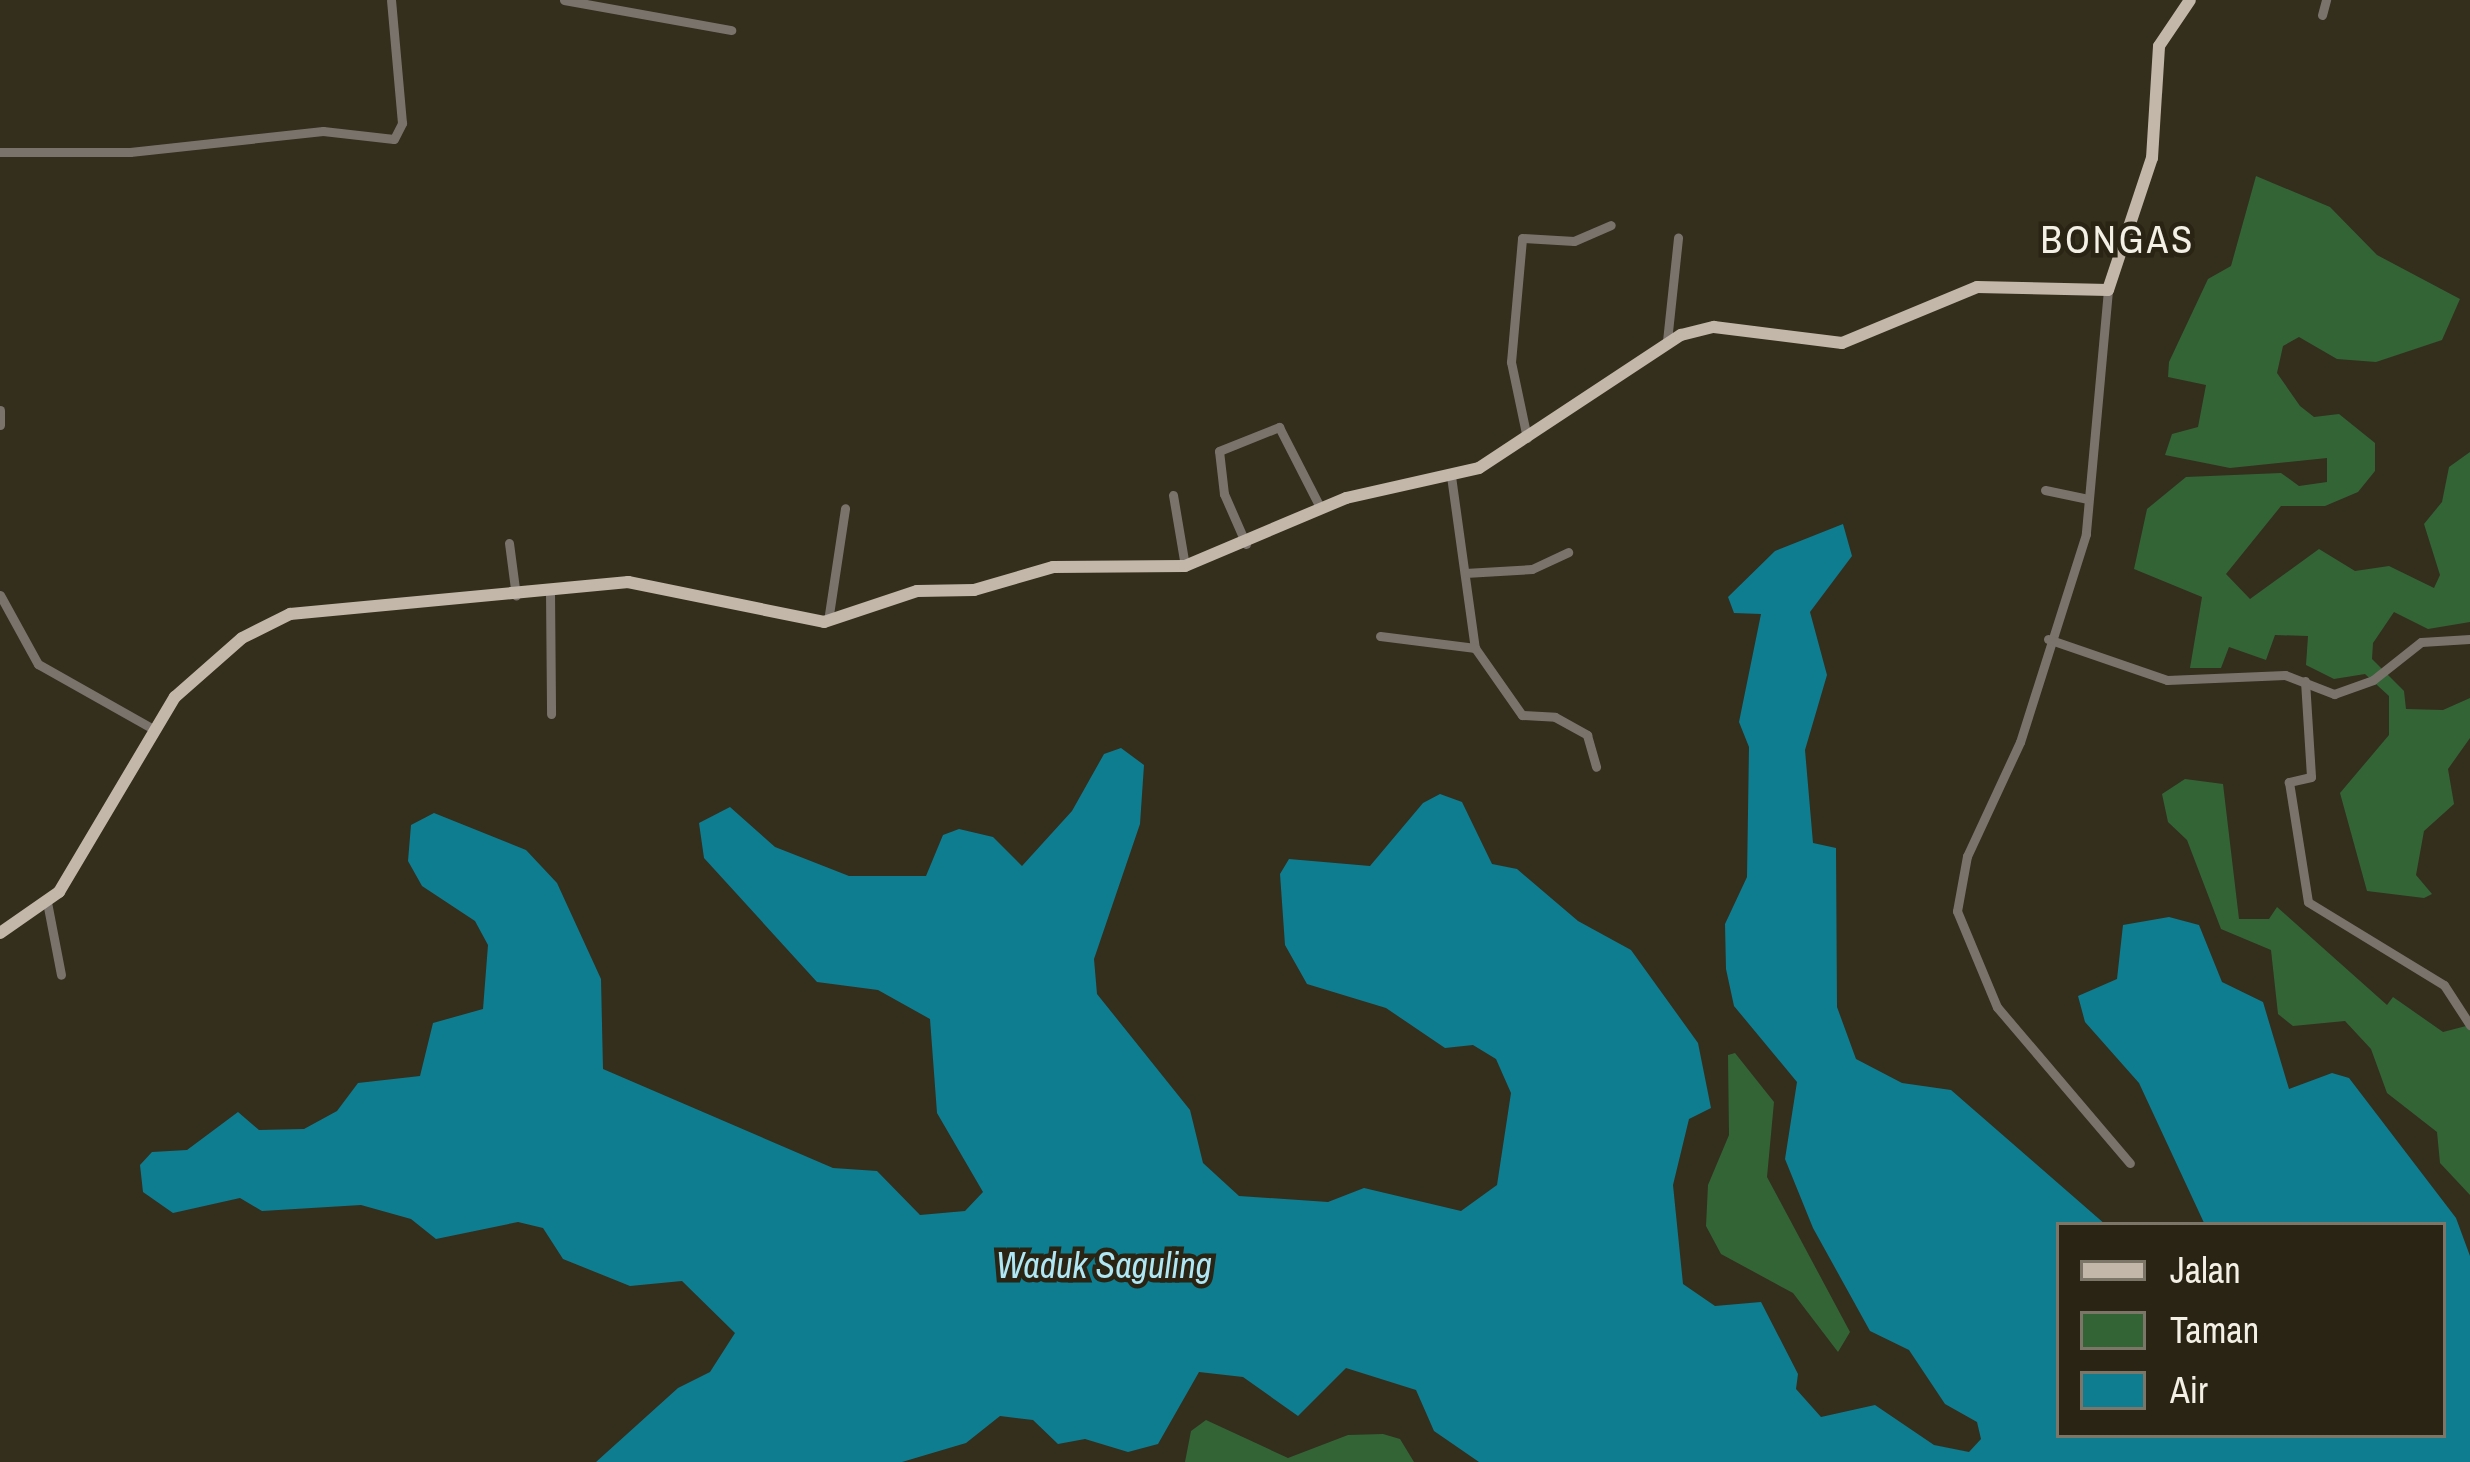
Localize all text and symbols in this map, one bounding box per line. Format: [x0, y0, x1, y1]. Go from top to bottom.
district label: BONGAS [2041, 216, 2195, 262]
legend [2056, 1222, 2446, 1438]
water label: Waduk Saguling [996, 1244, 1212, 1288]
text: Jalan [2170, 1246, 2241, 1294]
text: Taman [2170, 1306, 2259, 1354]
text: Air [2170, 1366, 2208, 1414]

